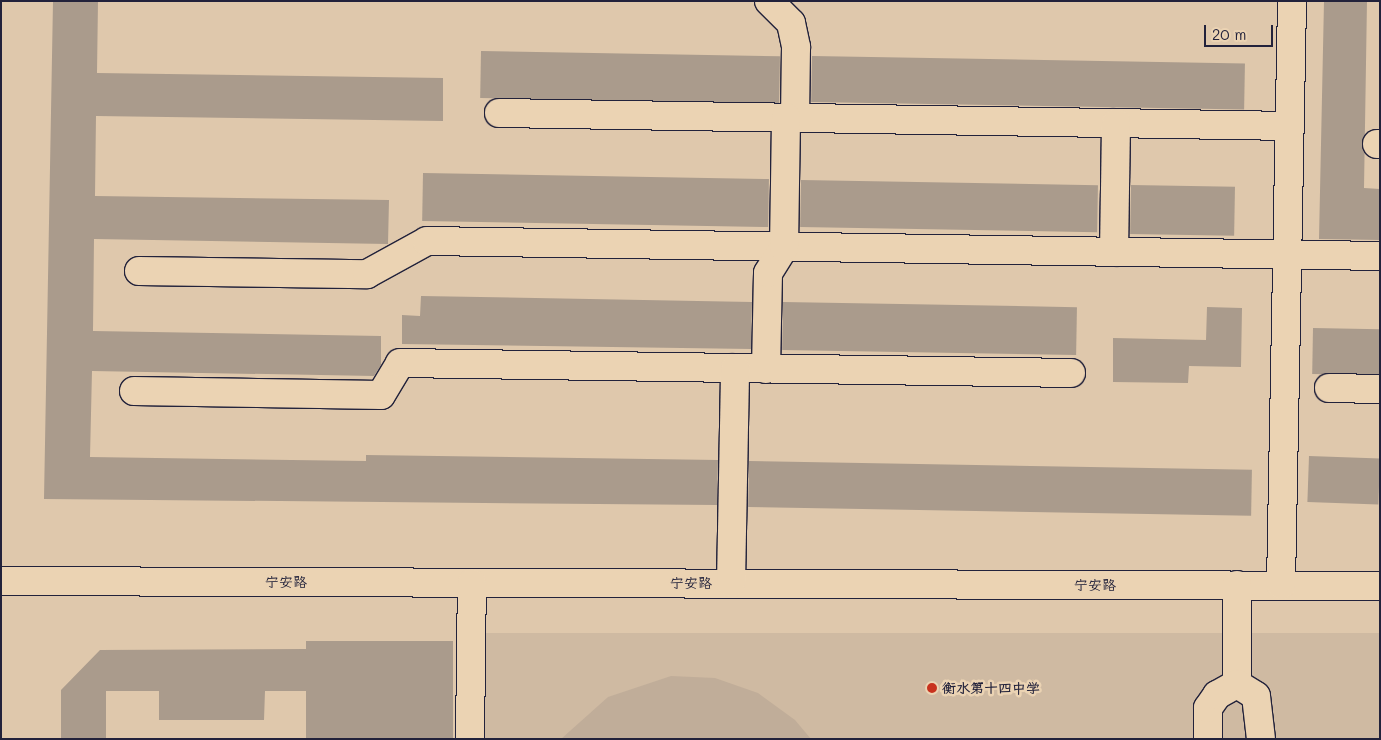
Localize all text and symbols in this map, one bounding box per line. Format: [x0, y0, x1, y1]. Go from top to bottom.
scale bar [1206, 15, 1275, 47]
text: 20 m [1212, 24, 1246, 44]
street label: 宁安路 [265, 574, 307, 590]
street label: 宁安路 [670, 575, 712, 591]
street label: 宁安路 [1074, 577, 1116, 593]
place label: 衡水第十四中学 [942, 680, 1040, 696]
marker: 衡水第十四中学 [926, 682, 938, 694]

